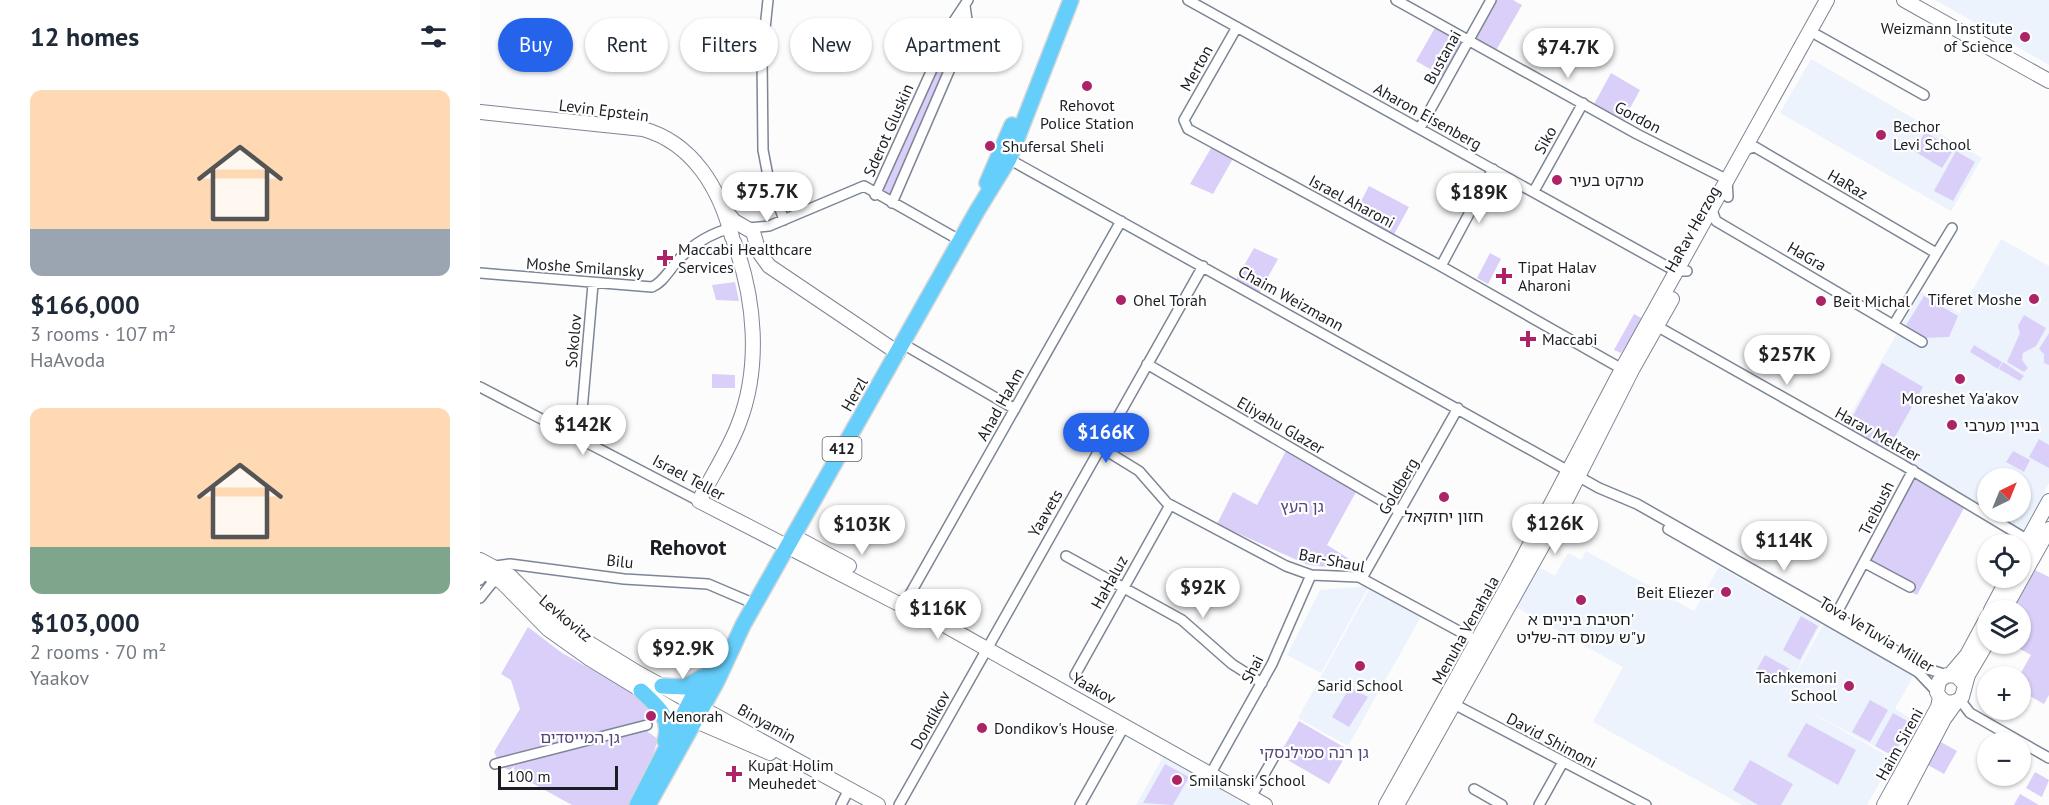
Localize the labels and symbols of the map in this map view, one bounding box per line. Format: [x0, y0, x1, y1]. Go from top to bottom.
place label: Weizmann Institute of Science [1881, 18, 2013, 56]
street label: Bustanai [1419, 26, 1465, 88]
pin: $74.7K [1519, 28, 1617, 79]
marker: Weizmann Institute of Science [2018, 30, 2032, 44]
street label: Merton [1175, 42, 1217, 94]
street label: Aharon Eisenberg [1371, 78, 1485, 154]
marker: Rehovot Police Station [1080, 79, 1094, 93]
street label: Sderot Gluskin [859, 80, 917, 180]
street label: Levin Epstein [558, 95, 650, 125]
place label: Rehovot Police Station [1040, 95, 1134, 133]
street label: Gordon [1611, 96, 1665, 138]
place label: Bechor Levi School [1893, 116, 1971, 154]
street label: Siko [1529, 123, 1561, 157]
marker: Bechor Levi School [1874, 128, 1888, 142]
place label: Shufersal Sheli [1002, 136, 1104, 156]
marker: Shufersal Sheli [983, 139, 997, 153]
street label: HaRaz [1824, 165, 1872, 203]
street label: Israel Aharoni [1306, 170, 1398, 232]
place label: מרקט בעיר [1569, 170, 1644, 190]
pin: $75.7K [718, 172, 816, 223]
pin: $189K [1437, 173, 1521, 224]
marker: מרקט בעיר [1550, 173, 1564, 187]
street label: HaRav Herzog [1660, 182, 1724, 276]
street label: HaGra [1784, 237, 1830, 275]
place label: Maccabi Healthcare Services [678, 239, 812, 277]
marker: Maccabi Healthcare Services [656, 249, 674, 267]
street label: Moshe Smilansky [525, 253, 645, 281]
place label: Tipat Halav Aharoni [1518, 257, 1597, 295]
street label: Chaim Weizmann [1235, 261, 1347, 335]
marker: Tipat Halav Aharoni [1495, 267, 1513, 285]
place label: Tiferet Moshe [1928, 289, 2022, 309]
place label: Ohel Torah [1133, 290, 1207, 310]
place label: Beit Michal [1833, 291, 1910, 311]
marker: Tiferet Moshe [2027, 292, 2041, 306]
marker: Ohel Torah [1114, 293, 1128, 307]
marker: Beit Michal [1814, 294, 1828, 308]
street label: Sokolov [561, 313, 585, 369]
place label: Maccabi [1542, 329, 1598, 349]
marker: Maccabi [1519, 330, 1537, 348]
pin: $257K [1745, 335, 1829, 386]
street label: Ahad HaAm [972, 364, 1028, 444]
marker: Moreshet Ya'akov [1953, 372, 1967, 386]
street label: Herzl [836, 373, 872, 415]
place label: Moreshet Ya'akov [1901, 388, 2019, 408]
street label: Eliyahu Glazer [1234, 392, 1329, 458]
street label: Harav Meltzer [1832, 402, 1925, 466]
pin: $142K [541, 405, 625, 456]
pin: $166K [1064, 413, 1148, 464]
place label: בניין מערבי [1964, 415, 2040, 435]
marker: בניין מערבי [1945, 418, 1959, 432]
road number: 412 [822, 437, 862, 461]
street label: Israel Teller [649, 450, 729, 505]
street label: Goldberg [1374, 454, 1422, 518]
north arrow [1977, 468, 2031, 522]
street label: Treibush [1854, 478, 1898, 538]
street label: Yaavets [1023, 485, 1067, 540]
marker: חזון יחזקאל [1437, 490, 1451, 504]
park label: גן העץ [1280, 496, 1324, 516]
pin: $126K [1513, 504, 1597, 555]
pin: $103K [820, 505, 904, 556]
place label: חזון יחזקאל [1404, 506, 1484, 526]
pin: $114K [1742, 521, 1826, 572]
district label: Rehovot [650, 533, 727, 561]
street label: Bar-Shaul [1297, 544, 1367, 576]
street label: Bilu [606, 550, 634, 572]
street label: HaHaluz [1086, 552, 1132, 612]
pin: $92K [1167, 568, 1239, 619]
street label: Menuha Venahala [1427, 572, 1503, 688]
place label: Beit Eliezer [1637, 582, 1715, 602]
marker: Beit Eliezer [1719, 585, 1733, 599]
pin: $116K [896, 589, 980, 640]
street label: Levkovitz [535, 590, 597, 646]
street label: Tova VeTuvia Miller [1816, 592, 1939, 677]
marker: חטיבת ביניים א' ע"ש עמוס דה-שליט [1574, 593, 1588, 607]
place label: חטיבת ביניים א' ע"ש עמוס דה-שליט [1516, 609, 1646, 647]
pin: $92.9K [634, 629, 732, 680]
street label: Shai [1236, 651, 1268, 687]
marker: Sarid School [1353, 659, 1367, 673]
place label: Tachkemoni School [1756, 667, 1837, 705]
street label: Yaakov [1069, 668, 1120, 708]
place label: Sarid School [1317, 675, 1403, 695]
marker: Tachkemoni School [1842, 679, 1856, 693]
street label: Dondikov [906, 687, 954, 753]
street label: Binyamin [734, 699, 800, 747]
street label: Haim Sireni [1871, 704, 1927, 784]
place label: Menorah [663, 706, 723, 726]
street label: David Shimoni [1503, 708, 1601, 772]
marker: Menorah [644, 709, 658, 723]
place label: Dondikov's House [994, 718, 1115, 738]
marker: Dondikov's House [975, 721, 989, 735]
park label: גן המייסדים [540, 727, 620, 747]
park label: גן רנה סמילנסקי [1259, 742, 1369, 762]
place label: Kupat Holim Meuhedet [748, 755, 834, 793]
scale bar [498, 763, 618, 790]
marker: Kupat Holim Meuhedet [725, 765, 743, 783]
place label: Smilanski School [1189, 770, 1306, 790]
marker: Smilanski School [1170, 773, 1184, 787]

